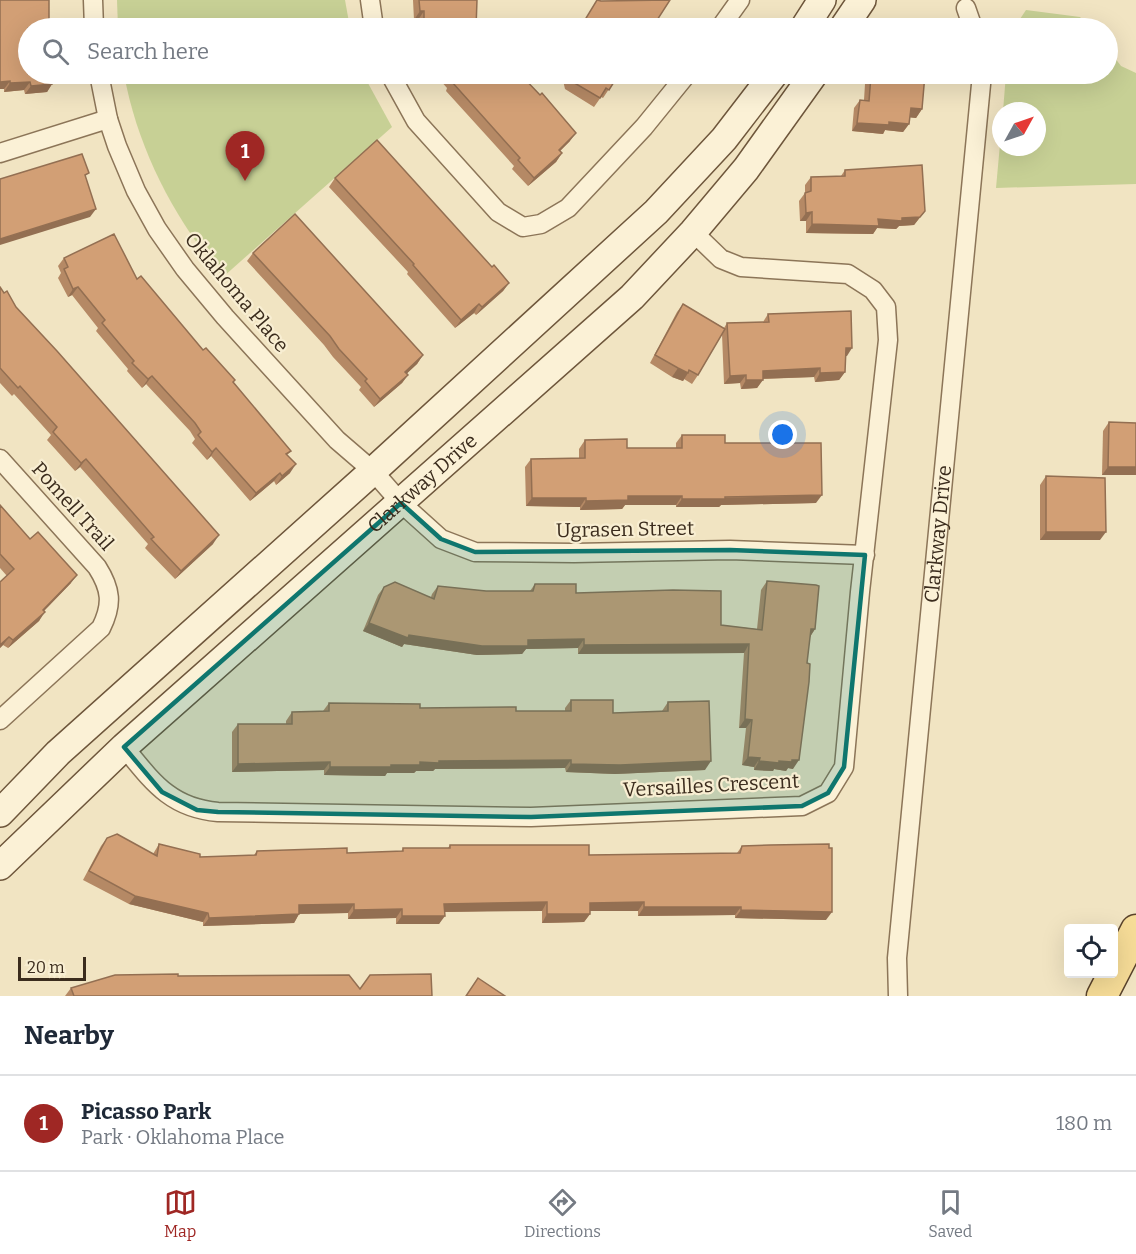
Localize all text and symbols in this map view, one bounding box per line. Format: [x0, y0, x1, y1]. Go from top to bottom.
search box [18, 18, 1118, 84]
icon: search [39, 35, 72, 68]
text: Search here [87, 38, 209, 65]
north arrow [992, 102, 1046, 156]
pin: 1 [226, 132, 264, 181]
street label: Oklahoma Place [180, 227, 294, 357]
your location [768, 420, 797, 449]
street label: Clarkway Drive [362, 428, 482, 538]
street label: Pomell Trail [27, 457, 119, 555]
street label: Clarkway Drive [919, 464, 956, 604]
street label: Ugrasen Street [556, 516, 694, 542]
street label: Versailles Crescent [622, 768, 800, 802]
map controls [1064, 924, 1118, 978]
button: locate [1064, 924, 1118, 978]
scale bar [18, 954, 86, 982]
text: 20 m [27, 958, 64, 977]
text: Nearby [24, 1020, 114, 1051]
text: Picasso Park [81, 1098, 211, 1125]
text: 1 [39, 1111, 48, 1135]
text: 180 m [1056, 1111, 1112, 1135]
text: Park · Oklahoma Place [81, 1125, 284, 1149]
tab: Map [164, 1186, 197, 1241]
tab: Directions [524, 1186, 601, 1241]
tab: Saved [928, 1186, 972, 1241]

